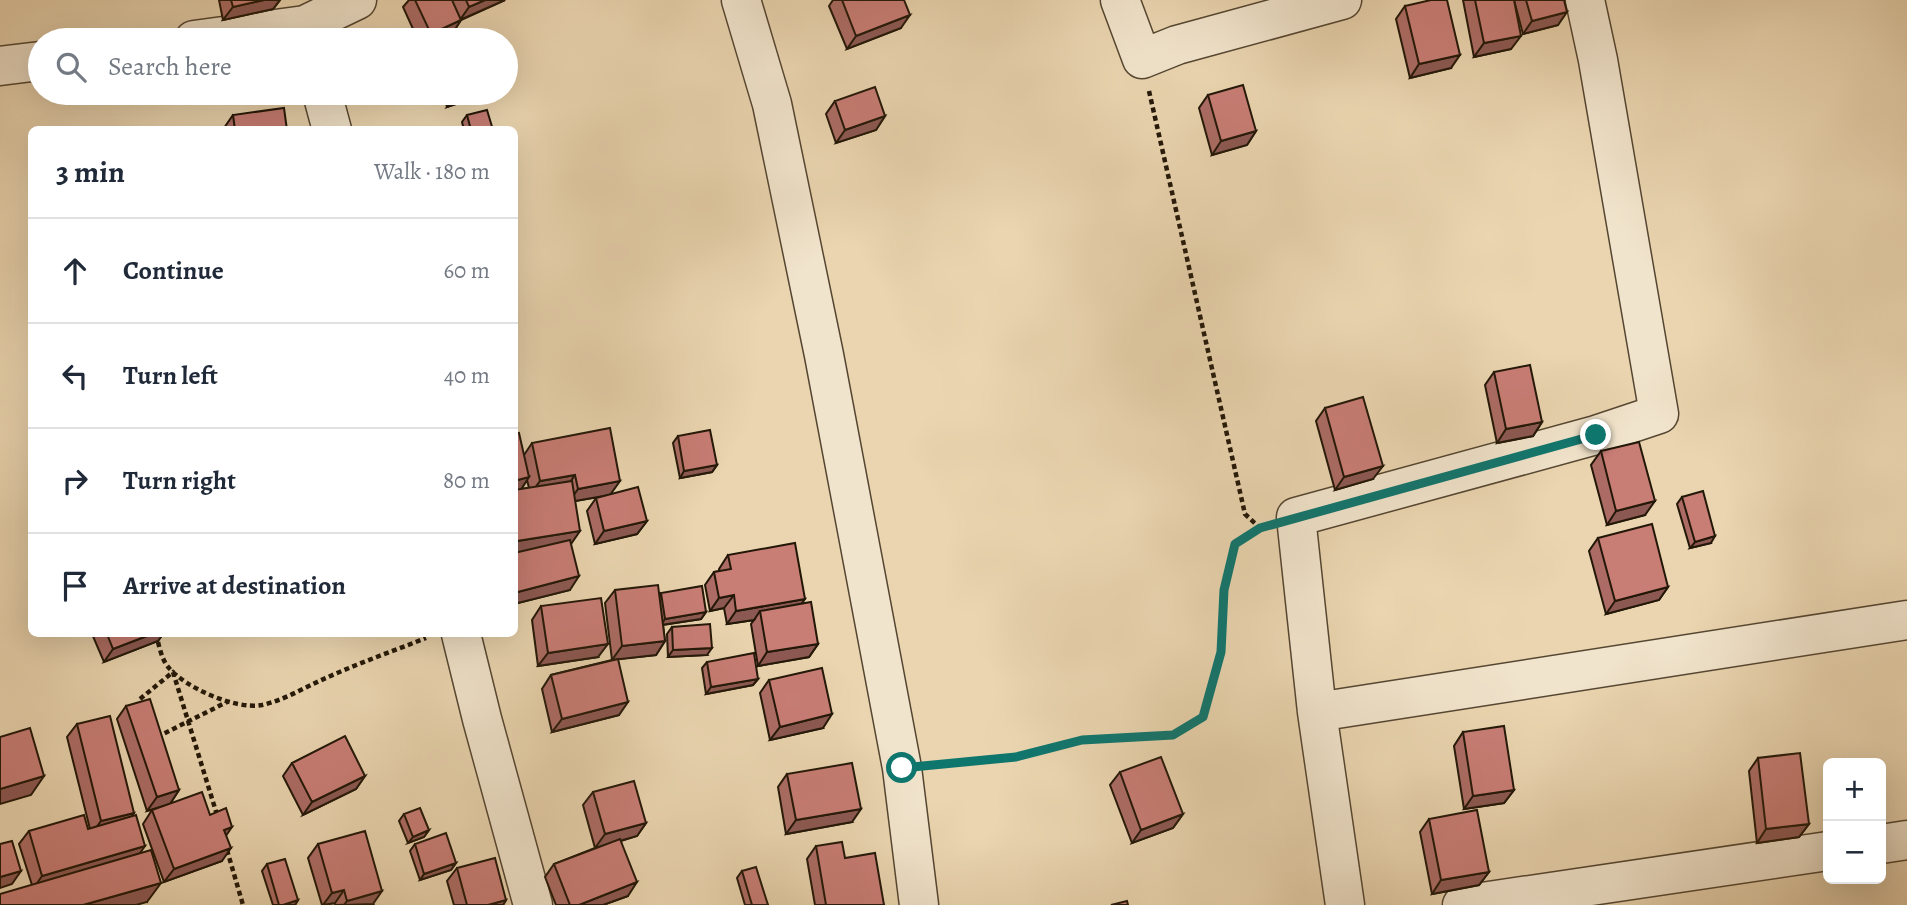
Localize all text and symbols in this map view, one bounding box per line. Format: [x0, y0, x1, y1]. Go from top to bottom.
search box [28, 28, 518, 105]
icon: search [52, 48, 90, 86]
text: Search here [108, 49, 232, 84]
text: 3 min [56, 152, 125, 192]
text: Walk · 180 m [374, 156, 490, 187]
icon: ahead [56, 252, 94, 290]
text: Continue [123, 253, 224, 288]
text: 60 m [443, 255, 490, 286]
icon: left [56, 357, 94, 395]
text: Turn left [123, 358, 218, 393]
text: 40 m [444, 360, 490, 391]
route end [1580, 419, 1611, 450]
icon: right [56, 462, 94, 500]
text: Turn right [123, 463, 236, 498]
text: 80 m [443, 465, 490, 496]
icon: arrive [56, 567, 94, 605]
text: Arrive at destination [123, 568, 346, 603]
route start [886, 752, 917, 783]
map controls [1823, 758, 1886, 884]
button: + [1823, 758, 1886, 821]
button: − [1823, 821, 1886, 884]

